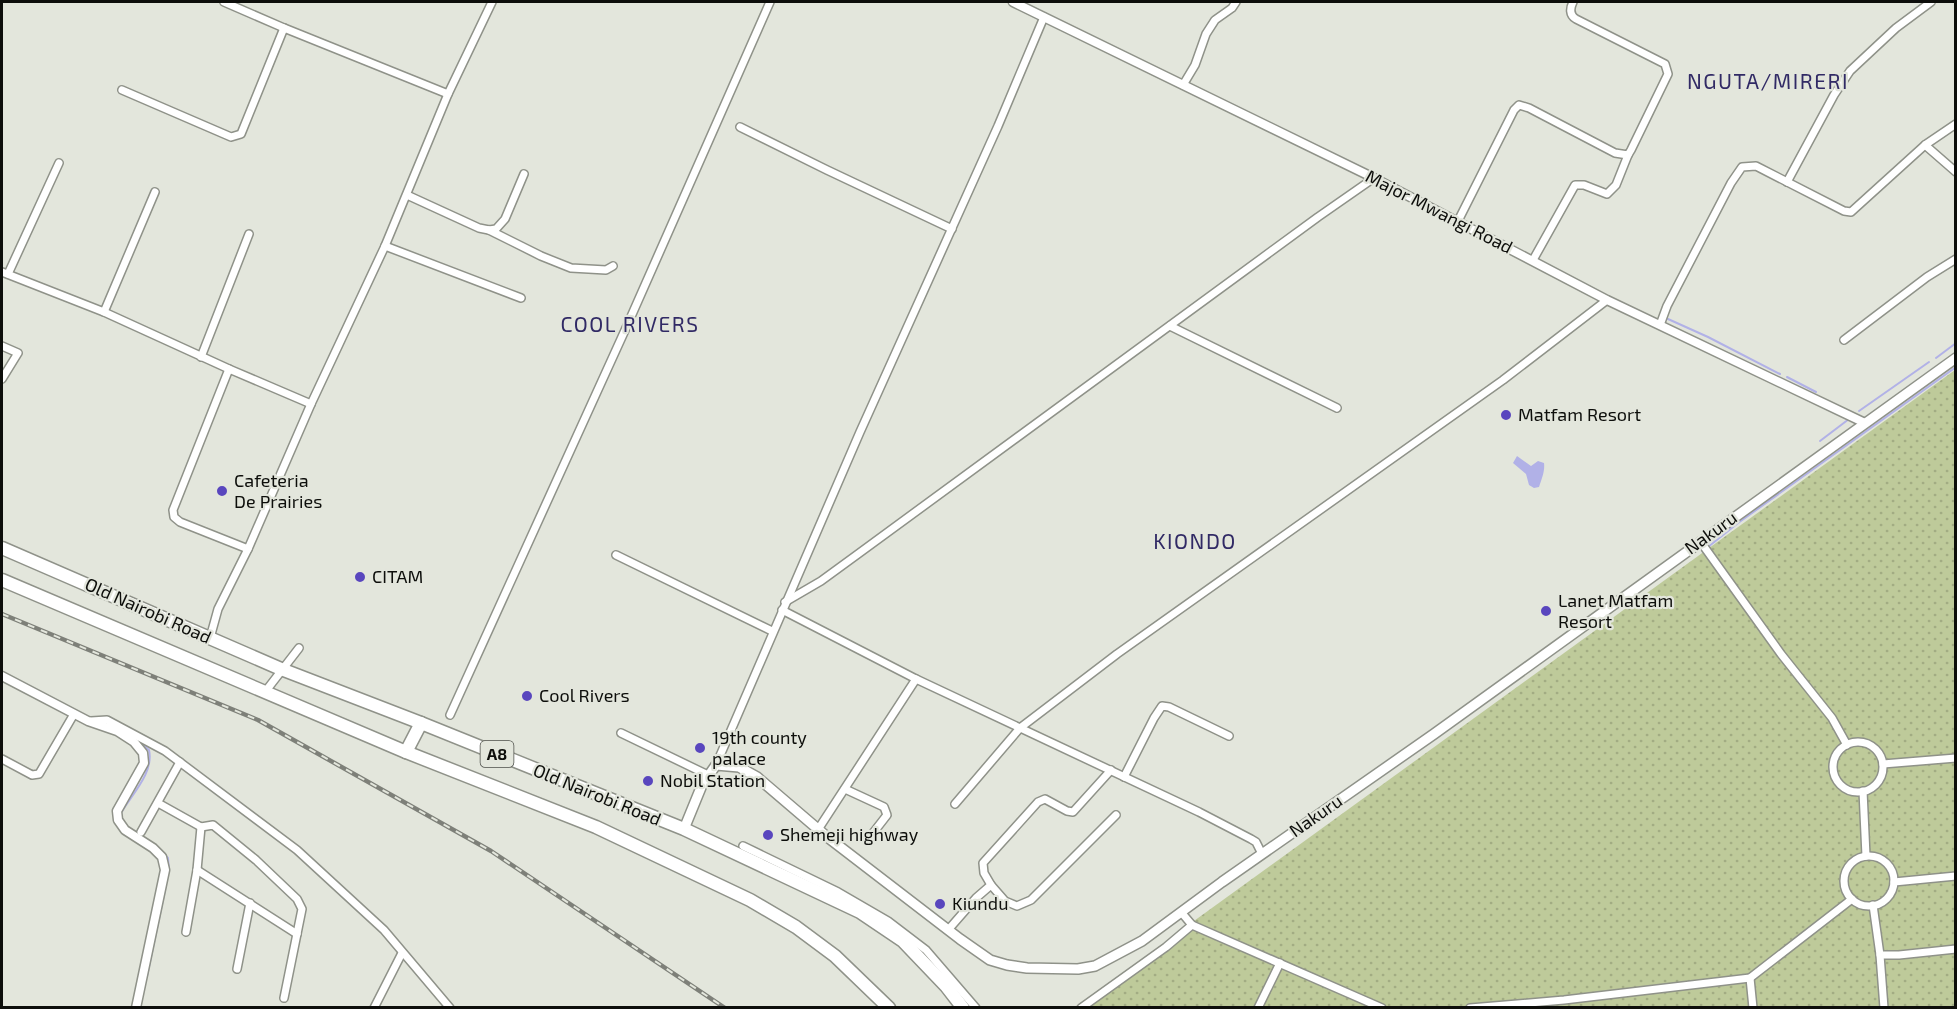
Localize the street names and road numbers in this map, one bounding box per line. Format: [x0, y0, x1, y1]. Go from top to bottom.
street label: Major Mwangi Road [1362, 165, 1517, 258]
street label: Nakuru [1680, 506, 1741, 559]
street label: Old Nairobi Road [82, 572, 215, 648]
road number: A8 [480, 741, 514, 767]
street label: Old Nairobi Road [530, 758, 665, 830]
street label: Nakuru [1285, 789, 1346, 841]

